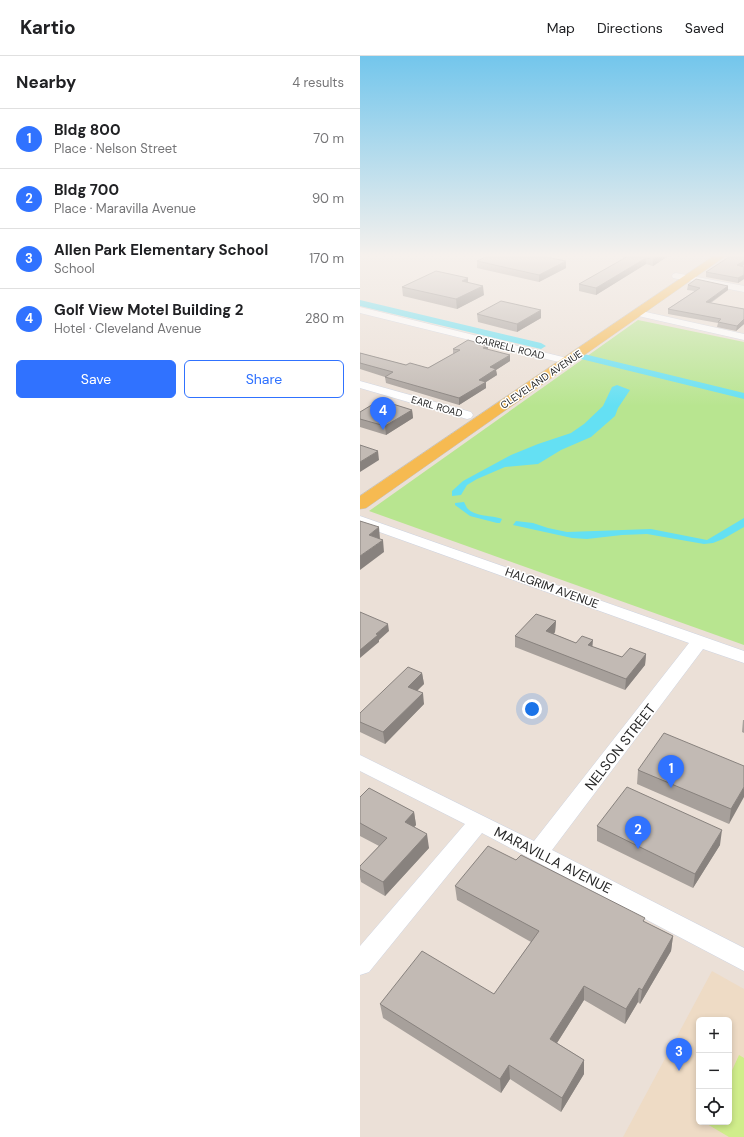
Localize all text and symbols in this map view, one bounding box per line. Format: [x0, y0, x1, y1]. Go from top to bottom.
text: Kartio [20, 15, 76, 40]
text: Map [547, 19, 575, 37]
text: Directions [597, 19, 663, 37]
text: Saved [685, 19, 724, 37]
text: Nearby [16, 71, 76, 93]
text: 4 results [292, 74, 344, 91]
text: Bldg 800 [54, 120, 120, 140]
text: 1 [27, 130, 31, 147]
text: 70 m [313, 130, 344, 147]
text: Place · Nelson Street [54, 140, 177, 157]
text: Bldg 700 [54, 180, 119, 200]
text: 2 [25, 190, 33, 207]
text: 90 m [312, 190, 344, 207]
text: Place · Maravilla Avenue [54, 200, 196, 217]
text: Allen Park Elementary School [54, 240, 268, 260]
text: 3 [25, 250, 33, 267]
text: 170 m [309, 250, 344, 267]
text: School [54, 260, 95, 277]
text: Golf View Motel Building 2 [54, 300, 243, 320]
text: 4 [25, 310, 33, 327]
text: 280 m [305, 310, 344, 327]
text: Hotel · Cleveland Avenue [54, 320, 201, 337]
street label: CARRELL ROAD [474, 333, 546, 362]
street label: CLEVELAND AVENUE [498, 347, 585, 412]
button: Save [16, 360, 176, 398]
button: Share [184, 360, 344, 398]
street label: EARL ROAD [410, 393, 464, 420]
pin: 4 [370, 397, 396, 430]
street label: HALGRIM AVENUE [503, 564, 601, 612]
your location [522, 699, 542, 719]
street label: NELSON STREET [581, 700, 659, 794]
pin: 1 [658, 755, 684, 788]
pin: 2 [625, 816, 651, 849]
street label: MARAVILLA AVENUE [491, 823, 615, 898]
map controls [696, 1017, 732, 1125]
button: + [696, 1017, 732, 1053]
pin: 3 [666, 1038, 692, 1071]
button: − [696, 1053, 732, 1089]
button: locate [696, 1089, 732, 1125]

